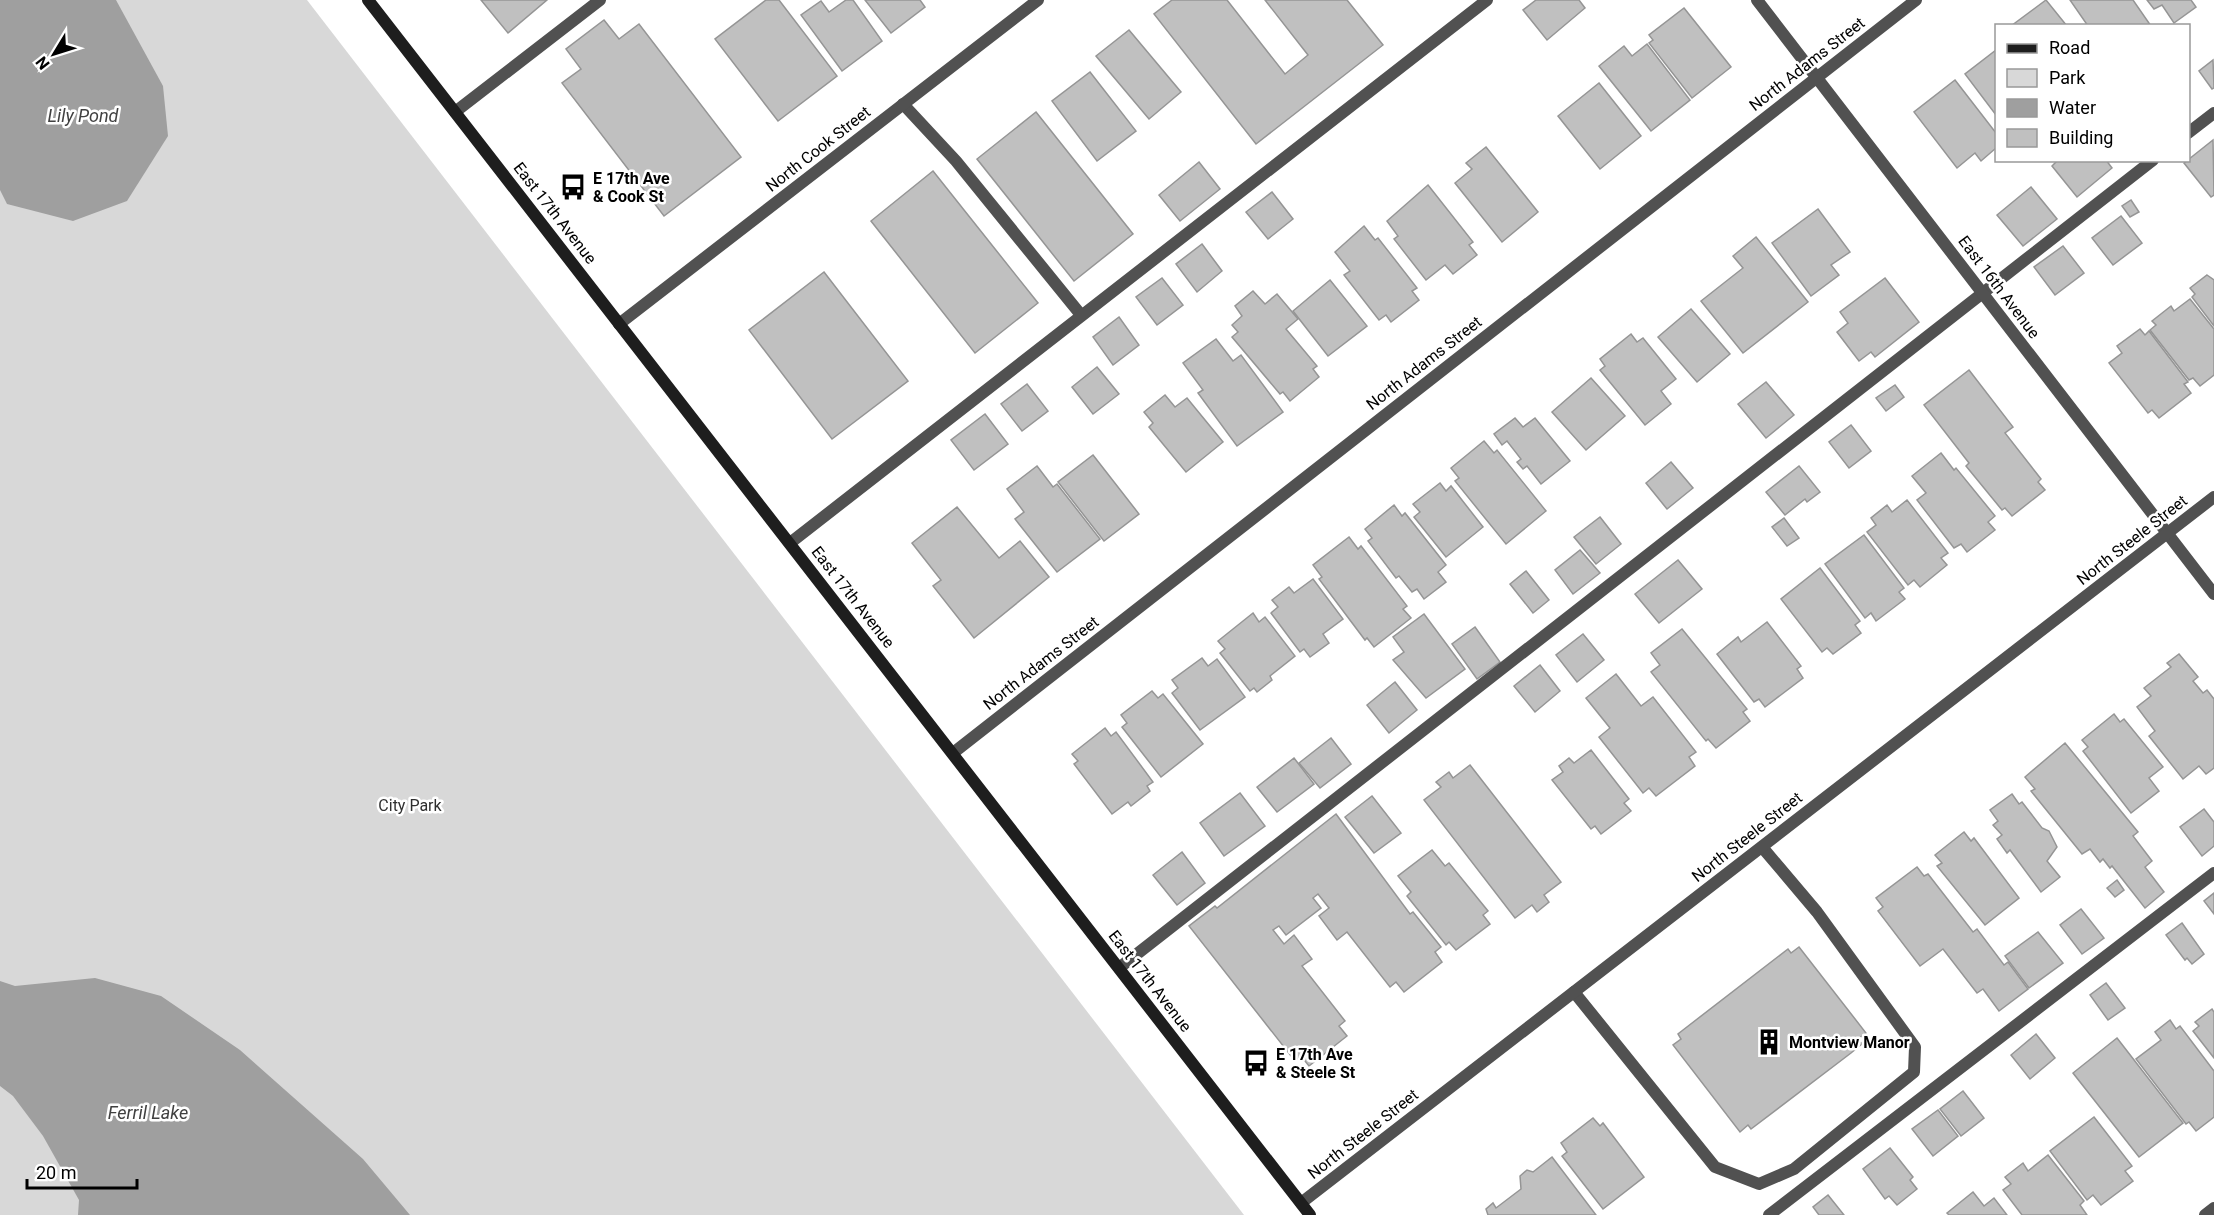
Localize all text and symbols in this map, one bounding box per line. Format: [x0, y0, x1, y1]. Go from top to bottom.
street label: North Adams Street [1746, 13, 1868, 115]
north arrow [24, 24, 84, 84]
legend [1995, 24, 2190, 162]
text: Road [2049, 37, 2090, 58]
text: N [32, 53, 54, 73]
text: Park [2049, 67, 2086, 88]
text: Water [2049, 97, 2096, 118]
street label: North Cook Street [762, 102, 874, 196]
water label: Lily Pond [48, 105, 120, 126]
text: Building [2049, 127, 2113, 148]
street label: East 17th Avenue [509, 158, 601, 268]
place label: E 17th Ave & Cook St [593, 169, 670, 206]
bus stop icon: E 17th Ave & Cook St [558, 172, 588, 202]
street label: East 16th Avenue [1954, 232, 2044, 342]
street label: North Adams Street [1363, 312, 1485, 414]
street label: North Steele Street [2073, 491, 2191, 589]
street label: East 17th Avenue [807, 542, 899, 652]
street label: North Adams Street [980, 612, 1102, 714]
street label: North Steele Street [1688, 788, 1806, 886]
park label: City Park [378, 796, 443, 815]
street label: East 17th Avenue [1104, 926, 1196, 1036]
building icon: Montview Manor [1754, 1027, 1784, 1057]
place label: Montview Manor [1789, 1033, 1910, 1052]
place label: E 17th Ave & Steele St [1276, 1045, 1356, 1082]
bus stop icon: E 17th Ave & Steele St [1241, 1048, 1271, 1078]
street label: North Steele Street [1304, 1085, 1422, 1183]
water label: Ferril Lake [108, 1102, 188, 1123]
scale bar [27, 1152, 136, 1190]
text: 20 m [36, 1162, 76, 1183]

